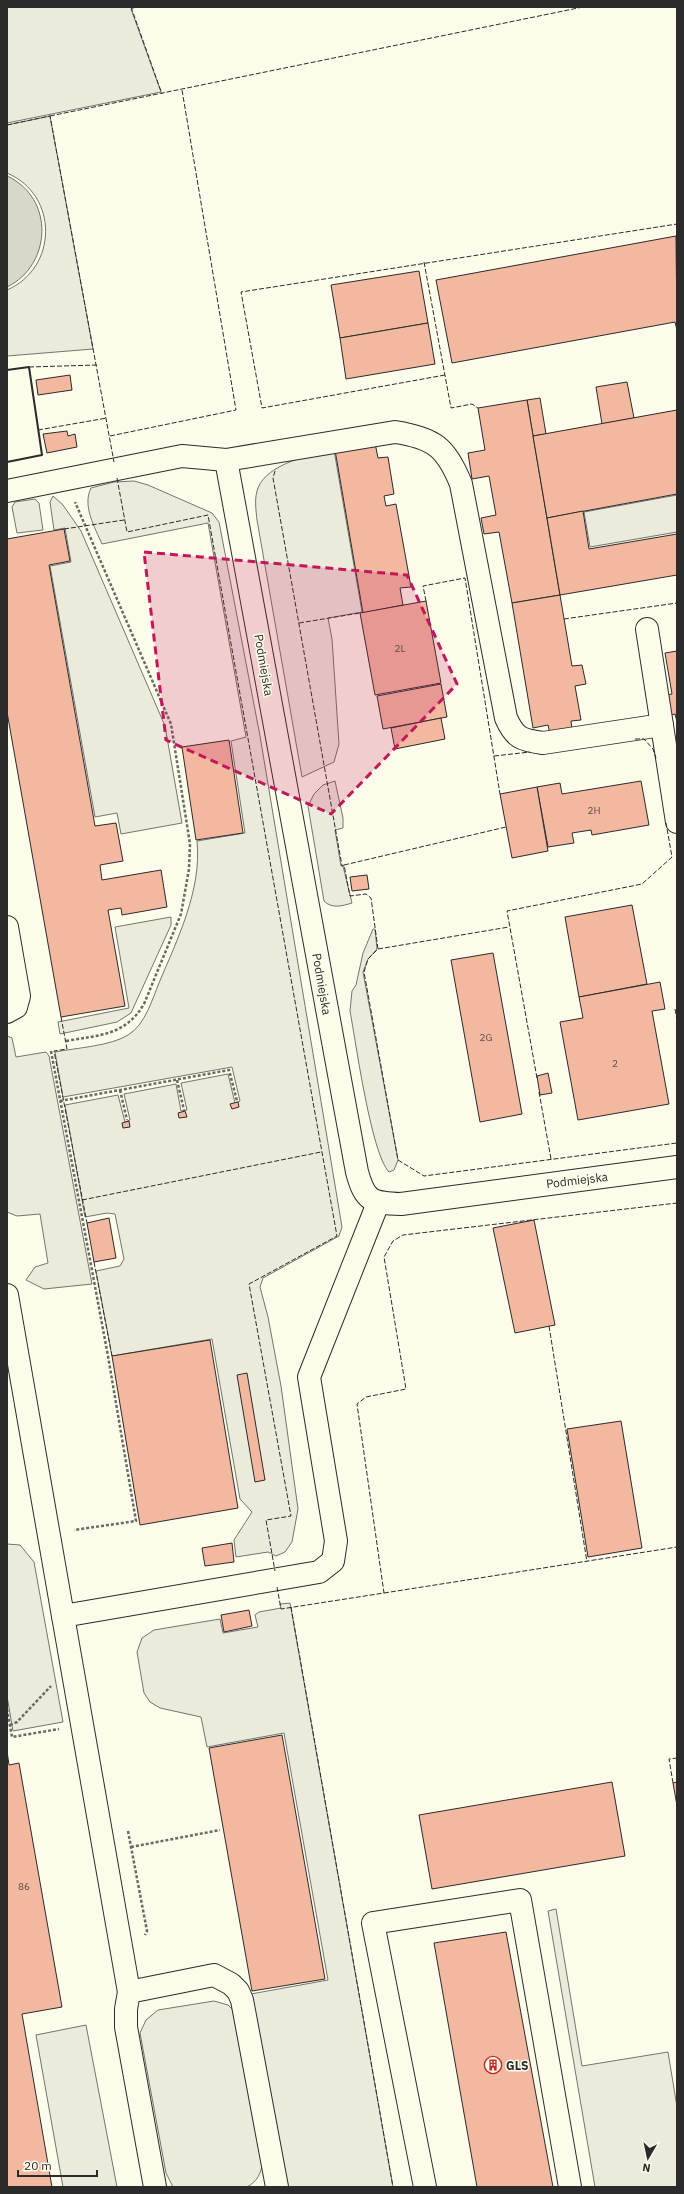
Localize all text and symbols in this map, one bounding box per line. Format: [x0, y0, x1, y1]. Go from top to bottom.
street label: Podmiejska [251, 633, 277, 698]
house number: 2L [394, 642, 406, 655]
house number: 2H [587, 804, 601, 817]
street label: Podmiejska [309, 952, 335, 1017]
house number: 2G [480, 1031, 493, 1044]
house number: 2 [612, 1057, 618, 1070]
street label: Podmiejska [545, 1169, 609, 1191]
house number: 86 [18, 1880, 30, 1893]
building icon: GLS [483, 2055, 503, 2075]
place label: GLS [506, 2058, 528, 2073]
north arrow [628, 2138, 668, 2178]
scale bar [18, 2152, 97, 2178]
text: 20 m [24, 2158, 52, 2173]
text: N [641, 2160, 651, 2175]

